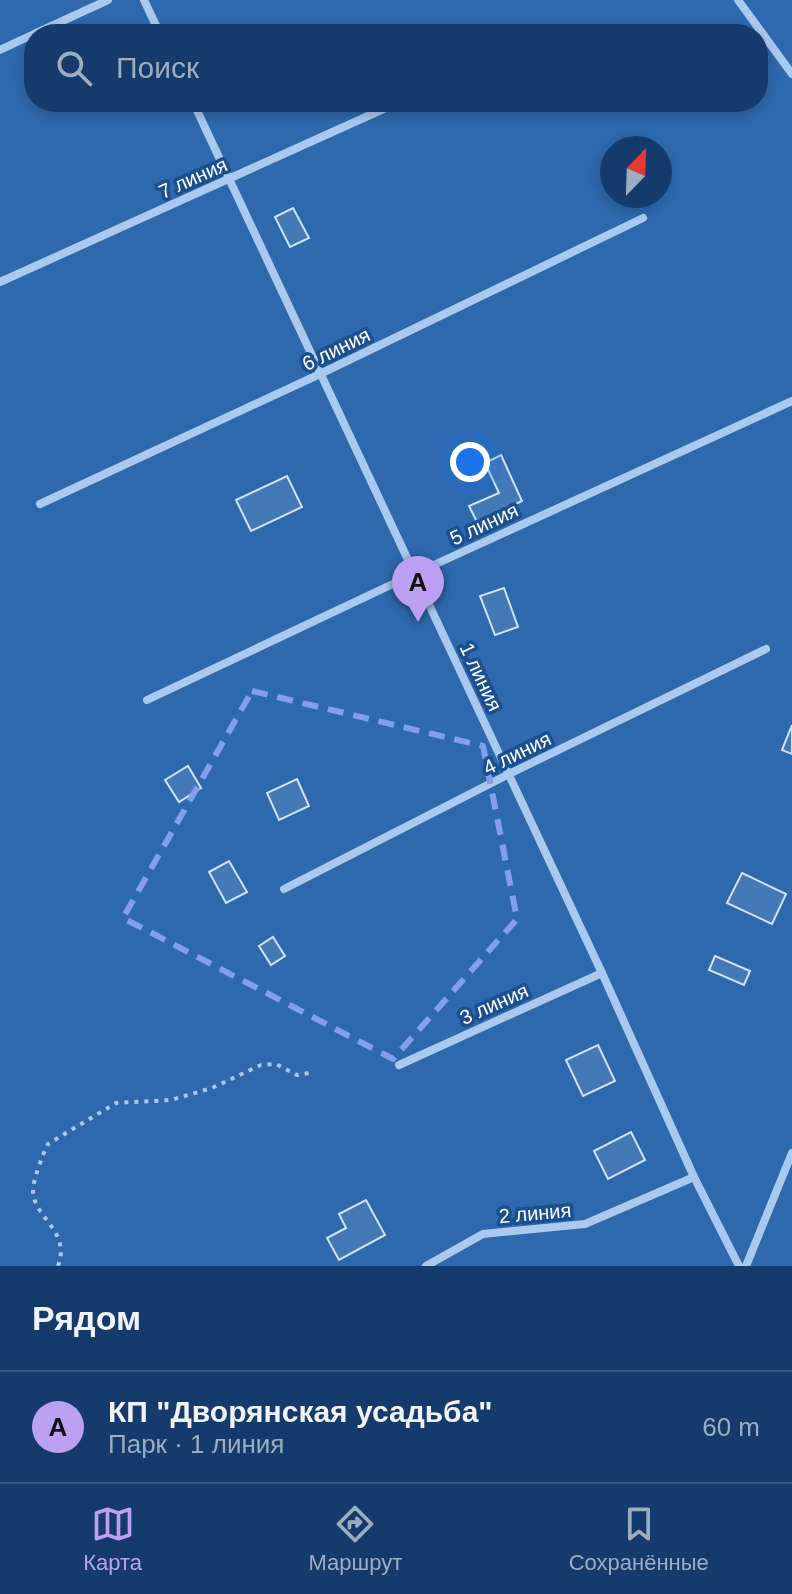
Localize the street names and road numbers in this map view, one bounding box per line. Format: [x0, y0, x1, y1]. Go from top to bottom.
street label: 7 линия [155, 153, 231, 203]
street label: 6 линия [299, 323, 373, 375]
street label: 5 линия [446, 499, 522, 549]
street label: 1 линия [456, 639, 506, 715]
street label: 4 линия [480, 727, 554, 779]
street label: 3 линия [456, 979, 532, 1029]
street label: 2 линия [498, 1199, 572, 1227]

